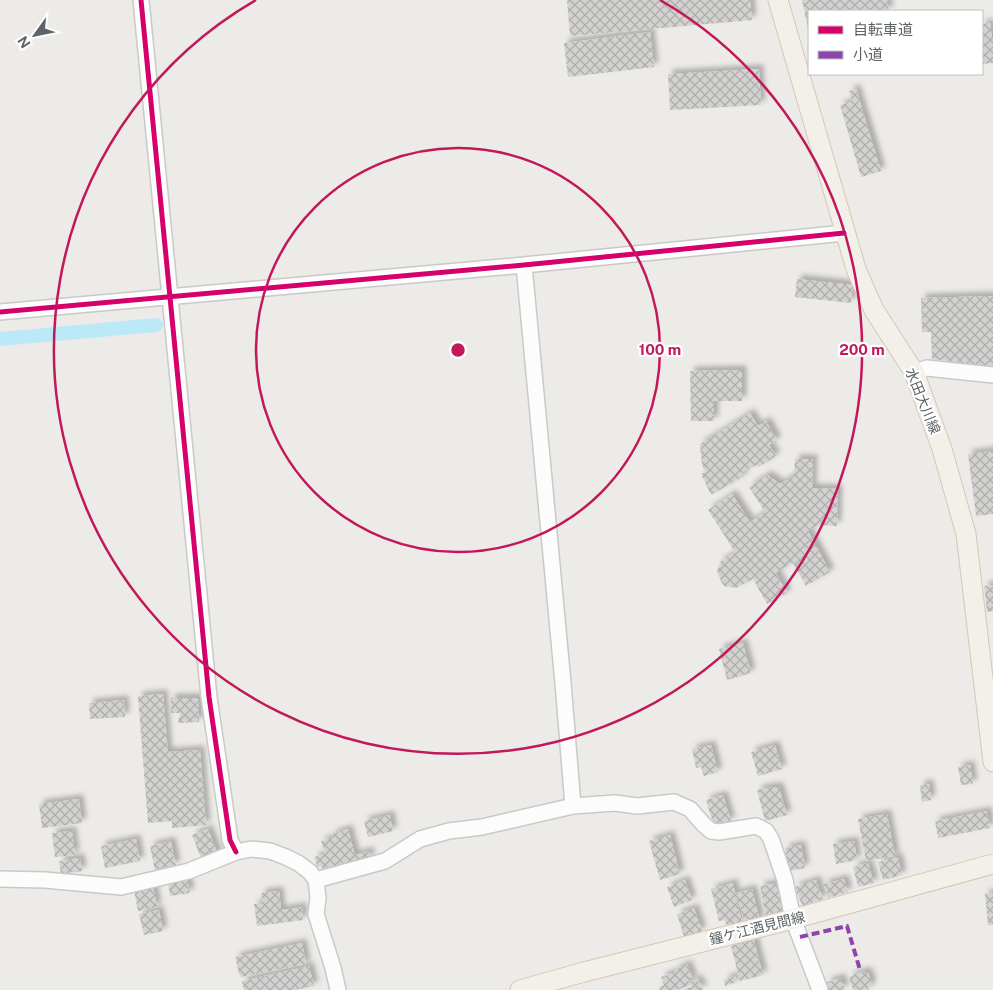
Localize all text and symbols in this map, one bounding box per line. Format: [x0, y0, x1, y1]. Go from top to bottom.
north arrow [10, 10, 60, 60]
legend [808, 10, 983, 75]
text: 自転車道 [853, 21, 913, 38]
text: N [14, 33, 34, 51]
text: 小道 [853, 46, 883, 63]
centre of rings [449, 341, 467, 359]
text: 100 m [639, 341, 681, 358]
text: 200 m [839, 341, 885, 358]
street label: 水田大川線 [902, 366, 944, 436]
street label: 鐘ケ江酒見間線 [708, 908, 806, 948]

